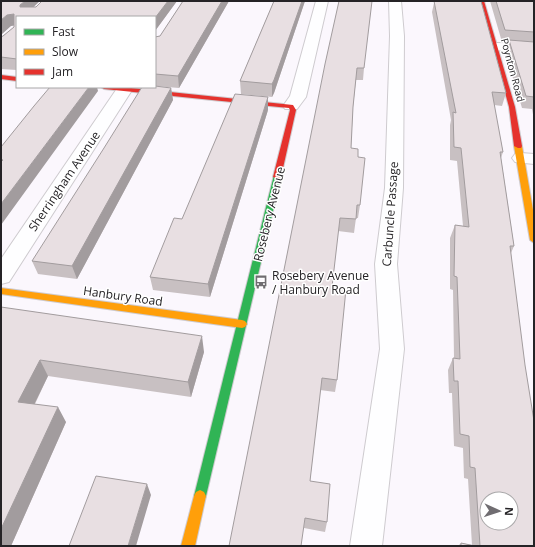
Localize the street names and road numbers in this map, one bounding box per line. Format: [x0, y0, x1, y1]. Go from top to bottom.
street label: Poynton Road [498, 37, 528, 103]
street label: Sherringham Avenue [24, 127, 104, 234]
street label: Carbuncle Passage [378, 161, 402, 267]
street label: Rosebery Avenue [249, 165, 289, 263]
street label: Hanbury Road [82, 282, 164, 310]

